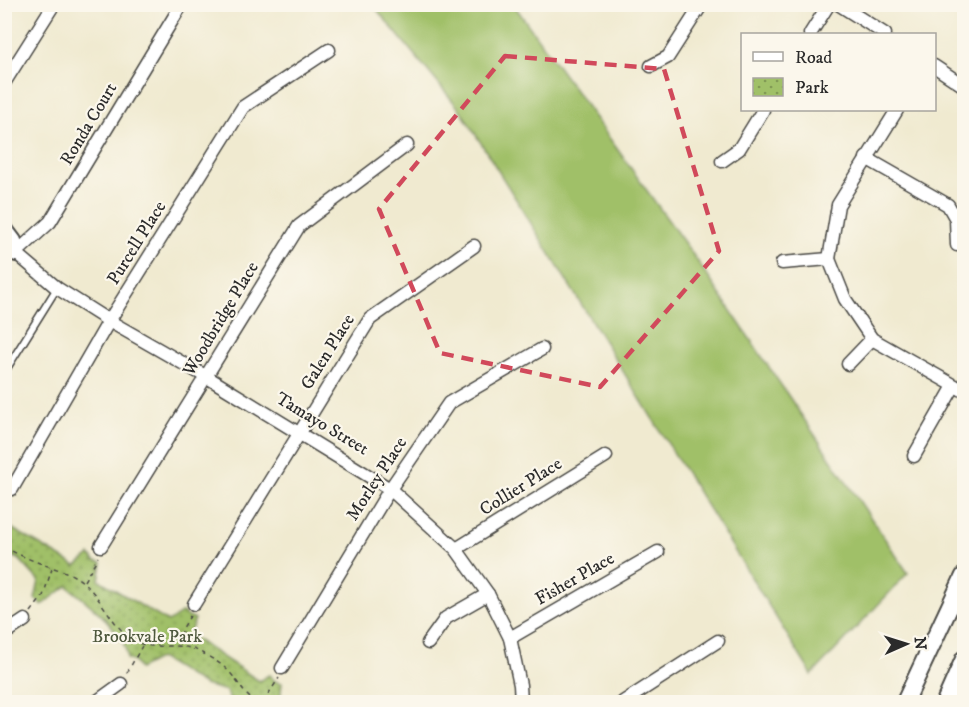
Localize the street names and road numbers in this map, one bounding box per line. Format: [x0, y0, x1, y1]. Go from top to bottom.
street label: Ronda Court [56, 79, 122, 169]
street label: Purcell Place [103, 197, 171, 289]
street label: Woodbridge Place [178, 258, 264, 381]
street label: Galen Place [296, 310, 360, 394]
street label: Tamayo Street [272, 388, 373, 460]
street label: Morley Place [342, 433, 412, 525]
street label: Collier Place [476, 453, 566, 521]
street label: Fisher Place [532, 548, 618, 610]

